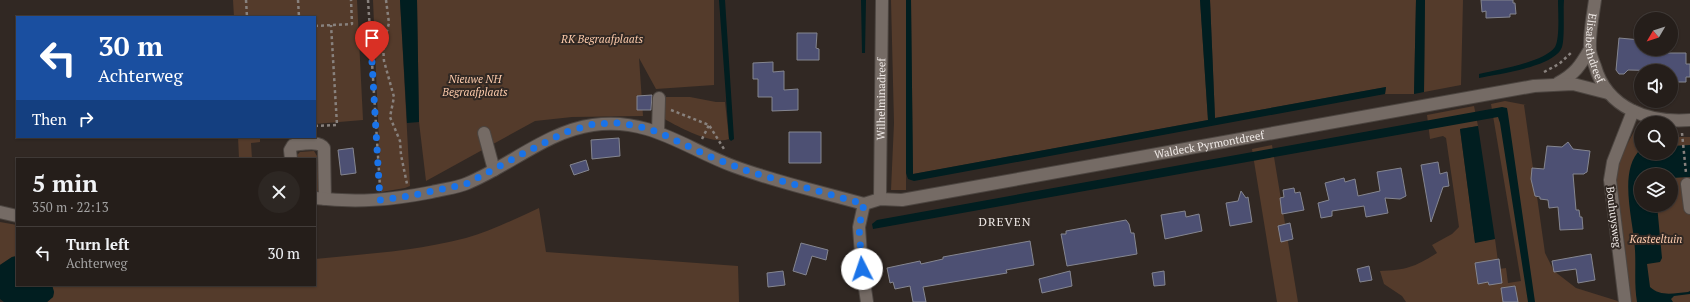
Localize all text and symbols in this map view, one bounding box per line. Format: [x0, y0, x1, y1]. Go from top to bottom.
street label: Elisabethdreef [1583, 12, 1608, 86]
north arrow [1634, 12, 1678, 56]
map controls [1634, 12, 1678, 212]
pin [355, 21, 389, 62]
text: 30 m [98, 27, 163, 64]
icon: arrive [361, 27, 383, 49]
icon: left [32, 32, 84, 84]
park label: RK Begraafplaats [560, 32, 643, 46]
street label: Wilhelminadreef [874, 57, 888, 140]
text: Achterweg [98, 63, 183, 87]
button: sound [1634, 64, 1678, 108]
park label: Nieuwe NH Begraafplaats [441, 72, 508, 99]
icon: right [75, 108, 97, 130]
text: Then [32, 109, 67, 129]
button: search [1634, 116, 1678, 160]
street label: Waldeck Pyrmontdreef [1153, 128, 1267, 161]
text: 5 min [32, 167, 98, 199]
button: layers [1634, 168, 1678, 212]
button: close [258, 171, 300, 213]
street label: Bouhuysweg [1603, 186, 1625, 249]
text: 350 m · 22:13 [32, 198, 109, 216]
district label: DREVEN [978, 214, 1032, 229]
park label: Kasteeltuin [1629, 232, 1682, 246]
text: Turn left [66, 234, 130, 254]
icon: left [32, 242, 54, 264]
text: 30 m [267, 243, 300, 263]
position arrow [841, 248, 883, 290]
text: Achterweg [66, 254, 127, 272]

